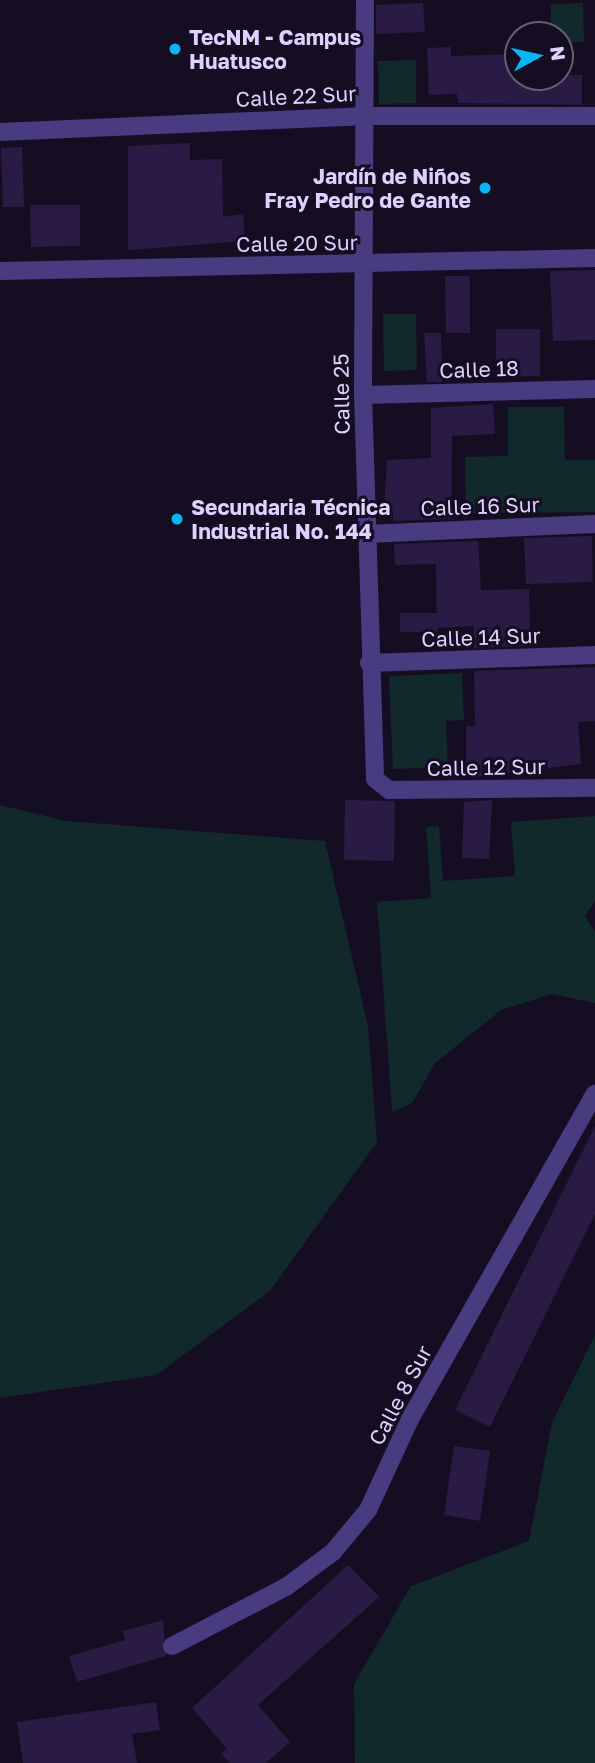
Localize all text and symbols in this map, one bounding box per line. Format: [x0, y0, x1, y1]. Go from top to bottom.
north arrow [504, 21, 574, 91]
place label: TecNM - Campus Huatusco [189, 24, 361, 74]
marker: TecNM - Campus Huatusco [167, 41, 183, 57]
text: N [546, 45, 571, 62]
street label: Calle 22 Sur [235, 80, 357, 112]
place label: Jardín de Niños Fray Pedro de Gante [264, 163, 471, 213]
marker: Jardín de Niños Fray Pedro de Gante [477, 180, 493, 196]
street label: Calle 20 Sur [236, 229, 358, 257]
street label: Calle 25 [328, 353, 354, 435]
street label: Calle 18 [439, 355, 519, 383]
street label: Calle 16 Sur [420, 491, 540, 521]
place label: Secundaria Técnica Industrial No. 144 [191, 494, 390, 544]
marker: Secundaria Técnica Industrial No. 144 [169, 511, 185, 527]
street label: Calle 14 Sur [421, 622, 541, 652]
street label: Calle 12 Sur [426, 753, 546, 781]
street label: Calle 8 Sur [363, 1341, 437, 1449]

